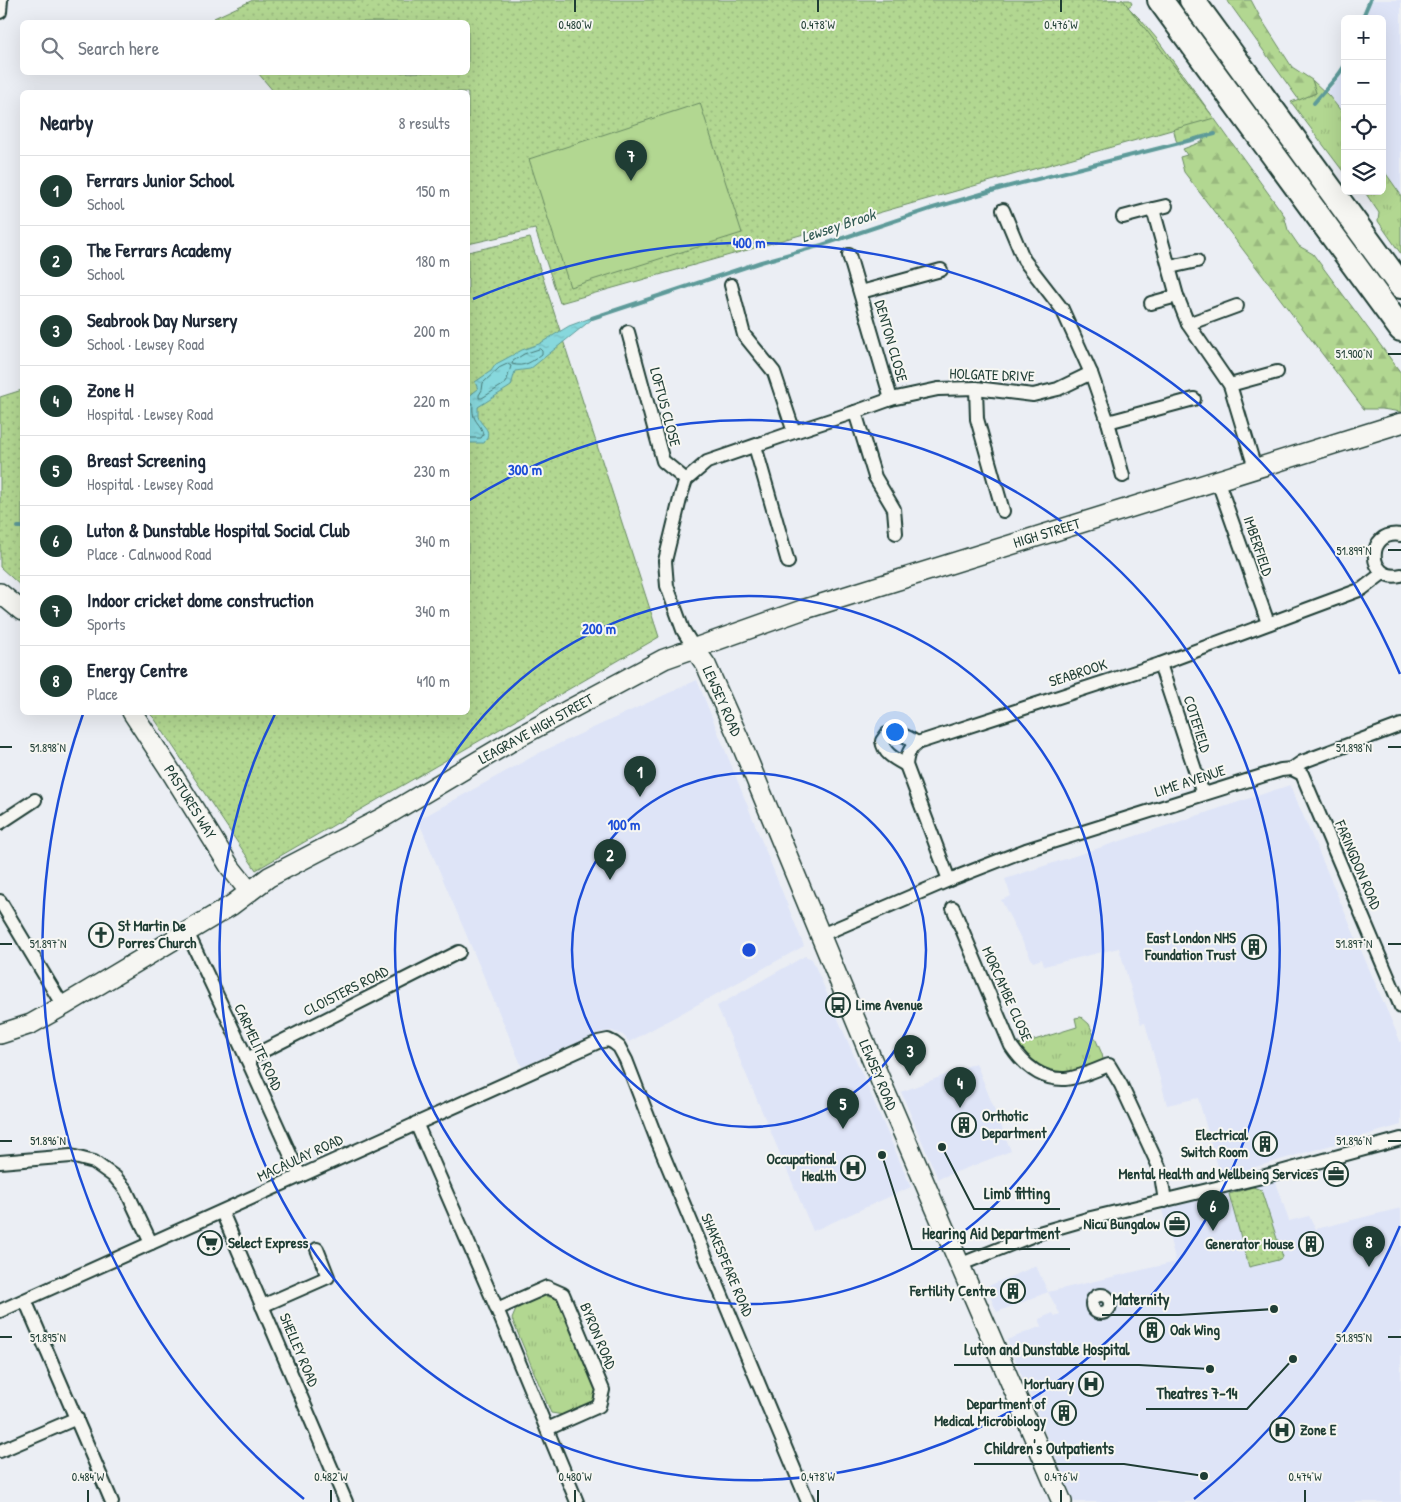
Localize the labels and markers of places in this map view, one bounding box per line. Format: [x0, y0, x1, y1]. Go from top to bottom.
pin: 7 [615, 140, 647, 181]
pin: 1 [624, 756, 656, 797]
pin: 2 [594, 839, 626, 880]
place label: St Martin De Porres Church [118, 915, 197, 953]
church icon: St Martin De Porres Church [88, 922, 114, 948]
place label: East London NHS Foundation Trust [1144, 927, 1237, 965]
building icon: East London NHS Foundation Trust [1241, 934, 1267, 960]
centre of rings [740, 941, 758, 959]
bus stop icon: Lime Avenue [825, 992, 851, 1018]
place label: Lime Avenue [856, 994, 923, 1015]
pin: 3 [894, 1035, 926, 1076]
pin: 4 [944, 1067, 976, 1108]
pin: 5 [827, 1088, 859, 1129]
place label: Orthotic Department [982, 1105, 1047, 1144]
building icon: Orthotic Department [951, 1112, 977, 1138]
place label: Electrical Switch Room [1181, 1124, 1249, 1162]
building icon: Electrical Switch Room [1252, 1131, 1278, 1157]
place label: Occupational Health [767, 1148, 837, 1186]
hospital icon: Occupational Health [840, 1155, 866, 1181]
office icon: Mental Health and Wellbeing Services [1323, 1161, 1349, 1187]
place label: Mental Health and Wellbeing Services [1118, 1163, 1318, 1185]
callout: Limb fitting [974, 1178, 1060, 1209]
pin: 6 [1197, 1190, 1229, 1231]
office icon: Nicu Bungalow [1164, 1211, 1190, 1237]
place label: Nicu Bungalow [1083, 1213, 1160, 1235]
callout: Hearing Aid Department [912, 1218, 1070, 1249]
pin: 8 [1353, 1226, 1385, 1267]
supermarket icon: Select Express [197, 1230, 223, 1256]
building icon: Generator House [1298, 1231, 1324, 1257]
place label: Select Express [228, 1232, 309, 1254]
place label: Generator House [1205, 1233, 1294, 1254]
building icon: Fertility Centre [1000, 1278, 1026, 1304]
place label: Fertility Centre [909, 1280, 996, 1302]
callout: Maternity [1102, 1284, 1179, 1315]
building icon: Oak Wing [1139, 1317, 1165, 1343]
place label: Oak Wing [1170, 1319, 1220, 1341]
callout: Luton and Dunstable Hospital [954, 1334, 1139, 1365]
hospital icon: Mortuary [1078, 1371, 1104, 1397]
place label: Mortuary [1024, 1373, 1075, 1395]
callout: Theatres 7-14 [1146, 1378, 1247, 1409]
place label: Department of Medical Microbiology [934, 1393, 1047, 1432]
building icon: Department of Medical Microbiology [1051, 1400, 1077, 1426]
hospital icon: Zone E [1269, 1417, 1295, 1443]
place label: Zone E [1300, 1419, 1337, 1440]
callout: Children's Outpatients [974, 1433, 1124, 1464]

